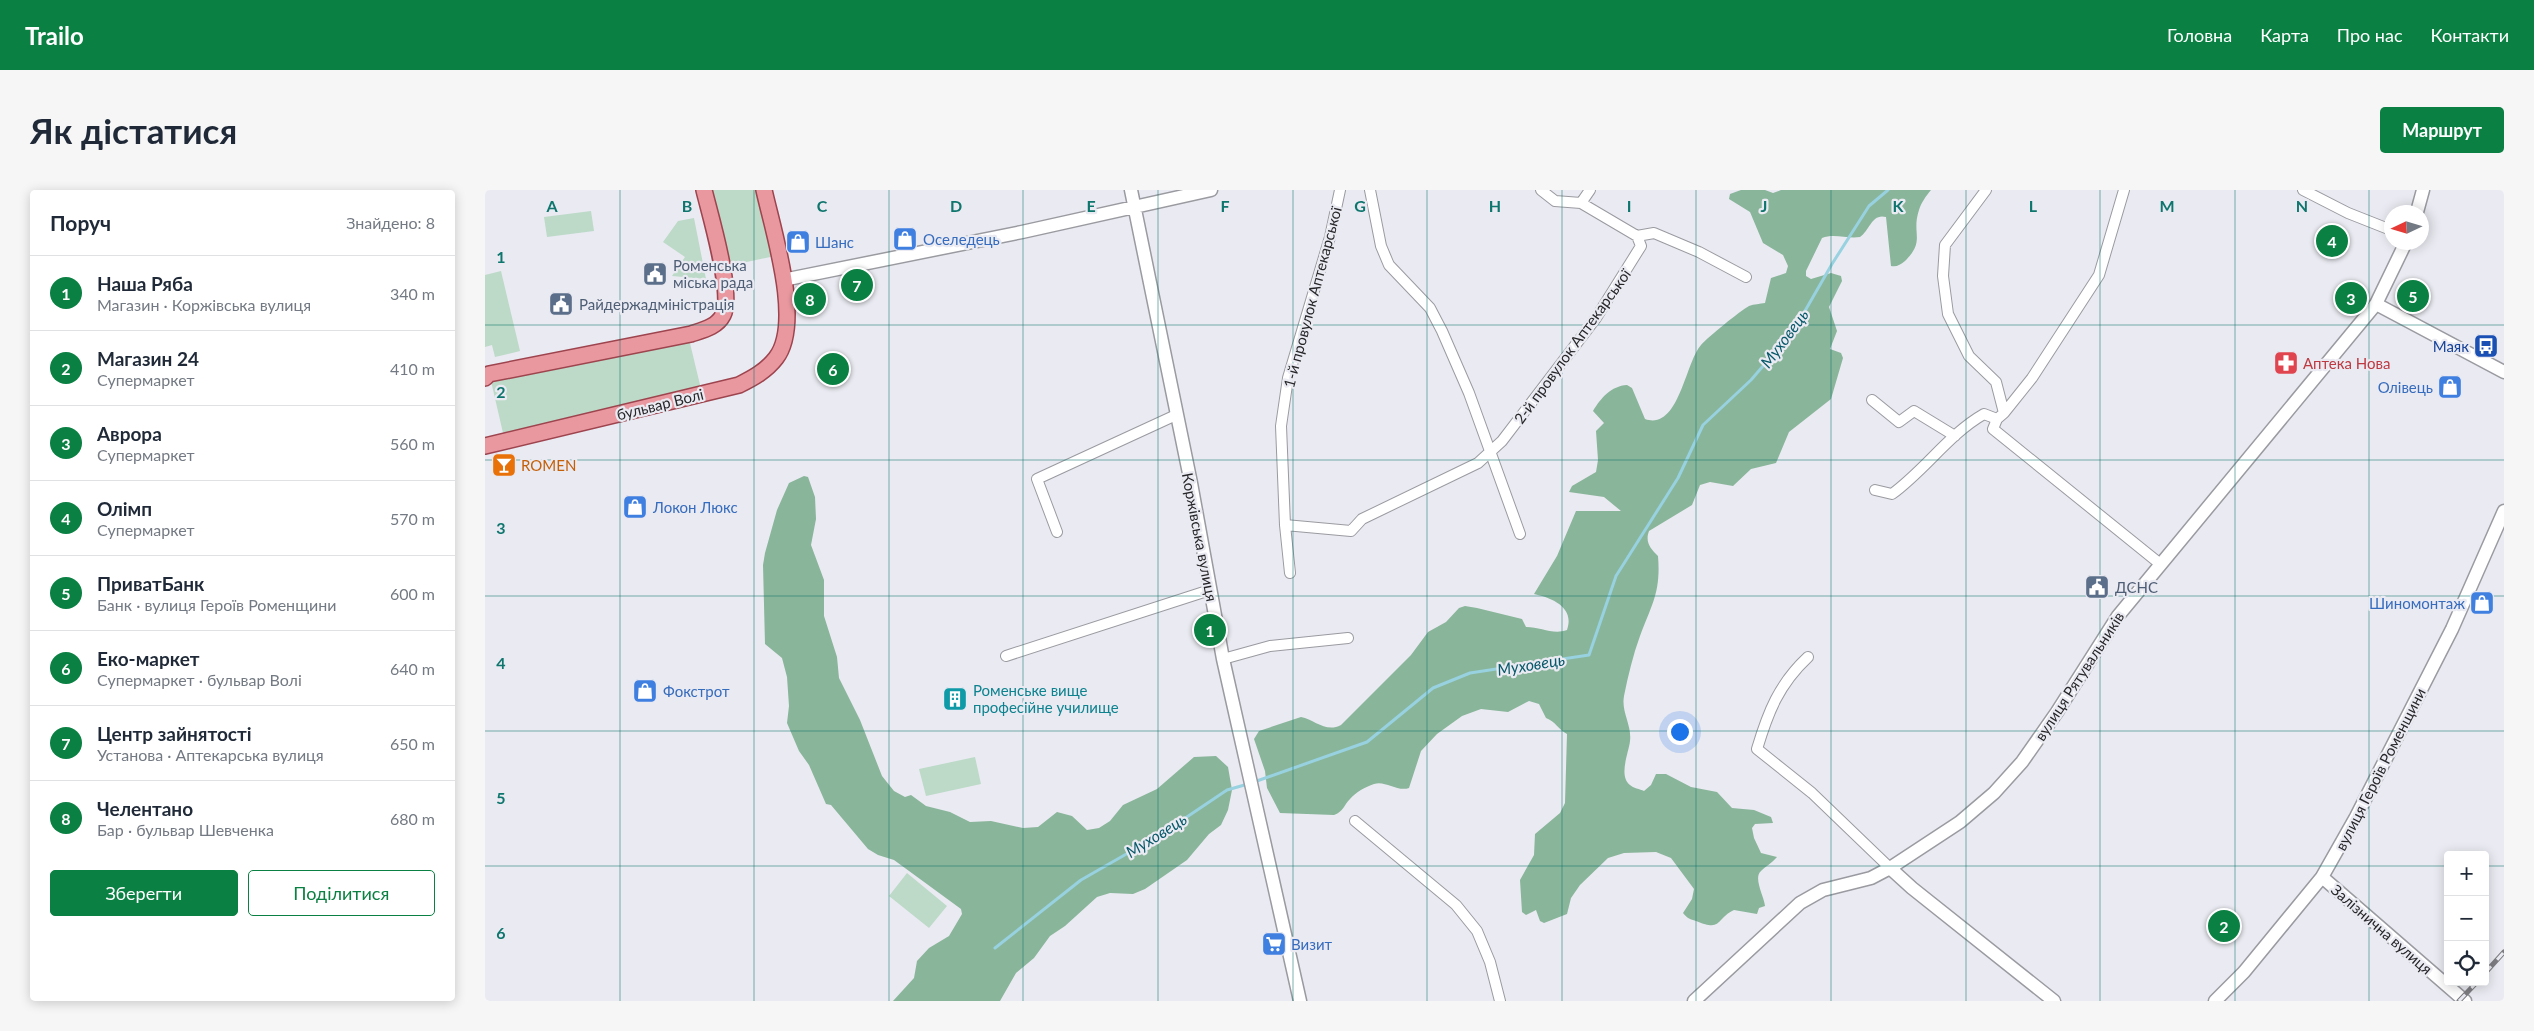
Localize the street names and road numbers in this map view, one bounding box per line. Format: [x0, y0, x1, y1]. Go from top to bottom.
street label: 1-й провулок Аптекарської [1279, 204, 1345, 389]
street label: 2-й провулок Аптекарської [1510, 265, 1634, 427]
street label: бульвар Волі [615, 385, 705, 423]
street label: Коржівська вулиця [1179, 471, 1221, 603]
street label: вулиця Рятувальників [2031, 608, 2127, 744]
street label: вулиця Героїв Роменщини [2331, 685, 2429, 853]
street label: Залізнична вулиця [2328, 880, 2436, 978]

